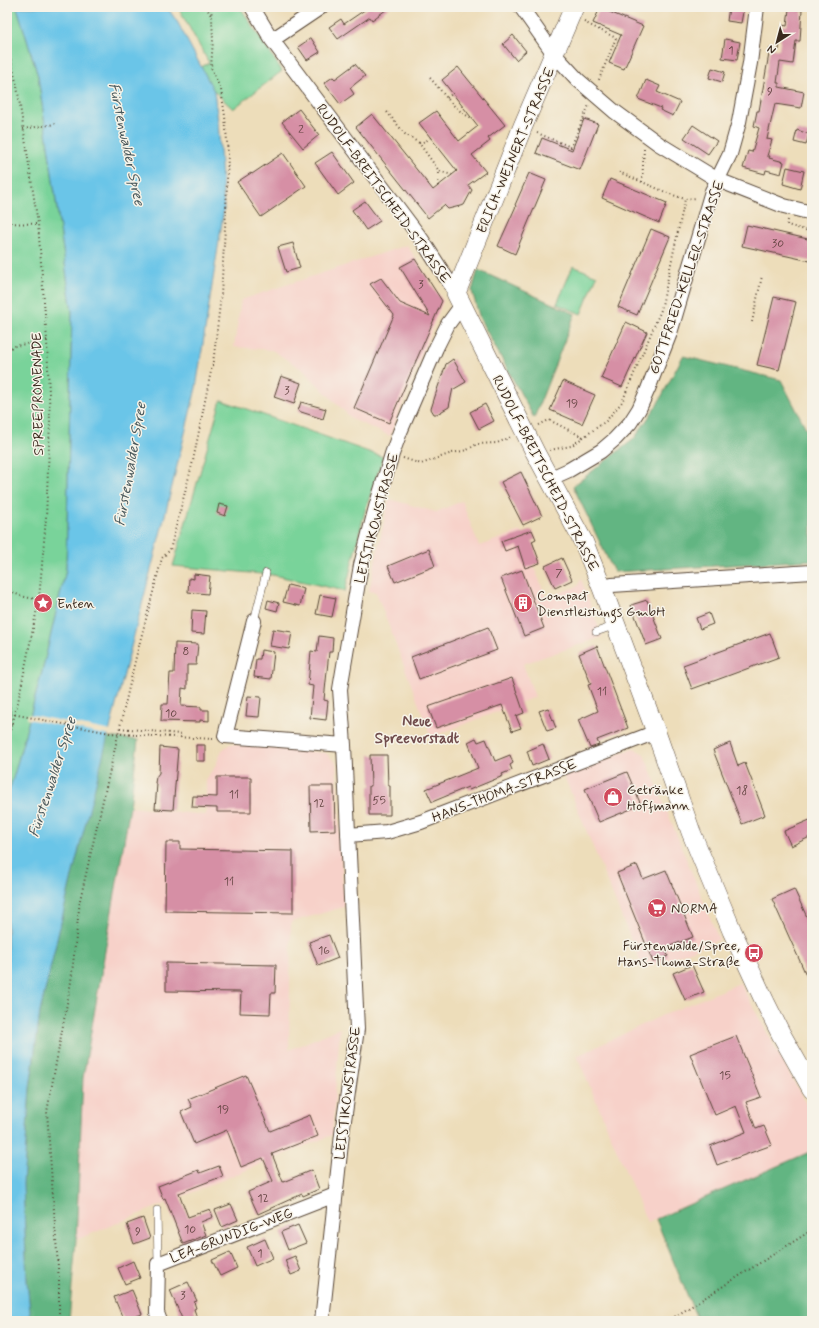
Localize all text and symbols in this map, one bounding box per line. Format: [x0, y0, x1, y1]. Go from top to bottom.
north arrow [757, 22, 797, 62]
text: N [765, 41, 779, 57]
house number: 1 [728, 43, 734, 59]
street label: ERICH-WEINERT-STRASSE [473, 65, 559, 236]
water label: Fürstenwalder Spree [103, 81, 149, 209]
house number: 9 [767, 84, 773, 100]
street label: RUDOLF-BREITSCHEID-STRASSE [312, 100, 454, 287]
house number: 2 [298, 122, 304, 138]
street label: GOTTFRIED-KELLER-STRASSE [645, 178, 729, 377]
house number: 30 [772, 236, 784, 252]
house number: 3 [418, 277, 424, 293]
street label: SPREEPROMENADE [28, 332, 48, 456]
street label: RUDOLF-BREITSCHEID-STRASSE [488, 372, 603, 575]
house number: 3 [284, 383, 290, 399]
house number: 19 [566, 396, 578, 412]
water label: Fürstenwalder Spree [110, 400, 152, 527]
street label: LEISTIKOWSTRASSE [351, 451, 403, 586]
house number: 7 [555, 566, 563, 582]
place label: Compact Dienstleistungs GmbH [537, 587, 665, 623]
place icon: Enten [32, 592, 54, 614]
building icon: Compact Dienstleistungs GmbH [512, 592, 534, 614]
place label: Enten [57, 595, 95, 613]
house number: 8 [183, 644, 189, 660]
house number: 11 [597, 684, 607, 700]
house number: 10 [165, 706, 177, 722]
district label: Neue Spreevorstadt [375, 712, 460, 749]
water label: Fürstenwalder Spree [24, 714, 82, 840]
street label: HANS-THOMA-STRASSE [429, 755, 579, 827]
place label: Getränke Hoffmann [627, 781, 690, 815]
house number: 18 [736, 783, 748, 799]
shop icon: Getränke Hoffmann [602, 786, 624, 808]
house number: 11 [229, 787, 239, 803]
house number: 55 [372, 793, 386, 809]
house number: 12 [313, 796, 325, 812]
house number: 11 [224, 874, 234, 890]
supermarket icon: NORMA [646, 897, 668, 919]
place label: NORMA [671, 900, 718, 918]
place label: Fürstenwalde/Spree, Hans-Thoma-Straße [618, 937, 740, 971]
bus stop icon: Fürstenwalde/Spree, Hans-Thoma-Straße [743, 942, 765, 964]
house number: 16 [318, 943, 330, 959]
street label: LEISTIKOWSTRASSE [331, 1025, 365, 1161]
house number: 15 [719, 1068, 731, 1084]
house number: 19 [217, 1102, 229, 1118]
house number: 12 [257, 1191, 269, 1207]
street label: LEA-GRUNDIG-WEG [167, 1204, 295, 1268]
house number: 10 [184, 1222, 196, 1238]
house number: 9 [135, 1224, 141, 1240]
house number: 1 [257, 1246, 263, 1262]
house number: 3 [180, 1288, 186, 1304]

